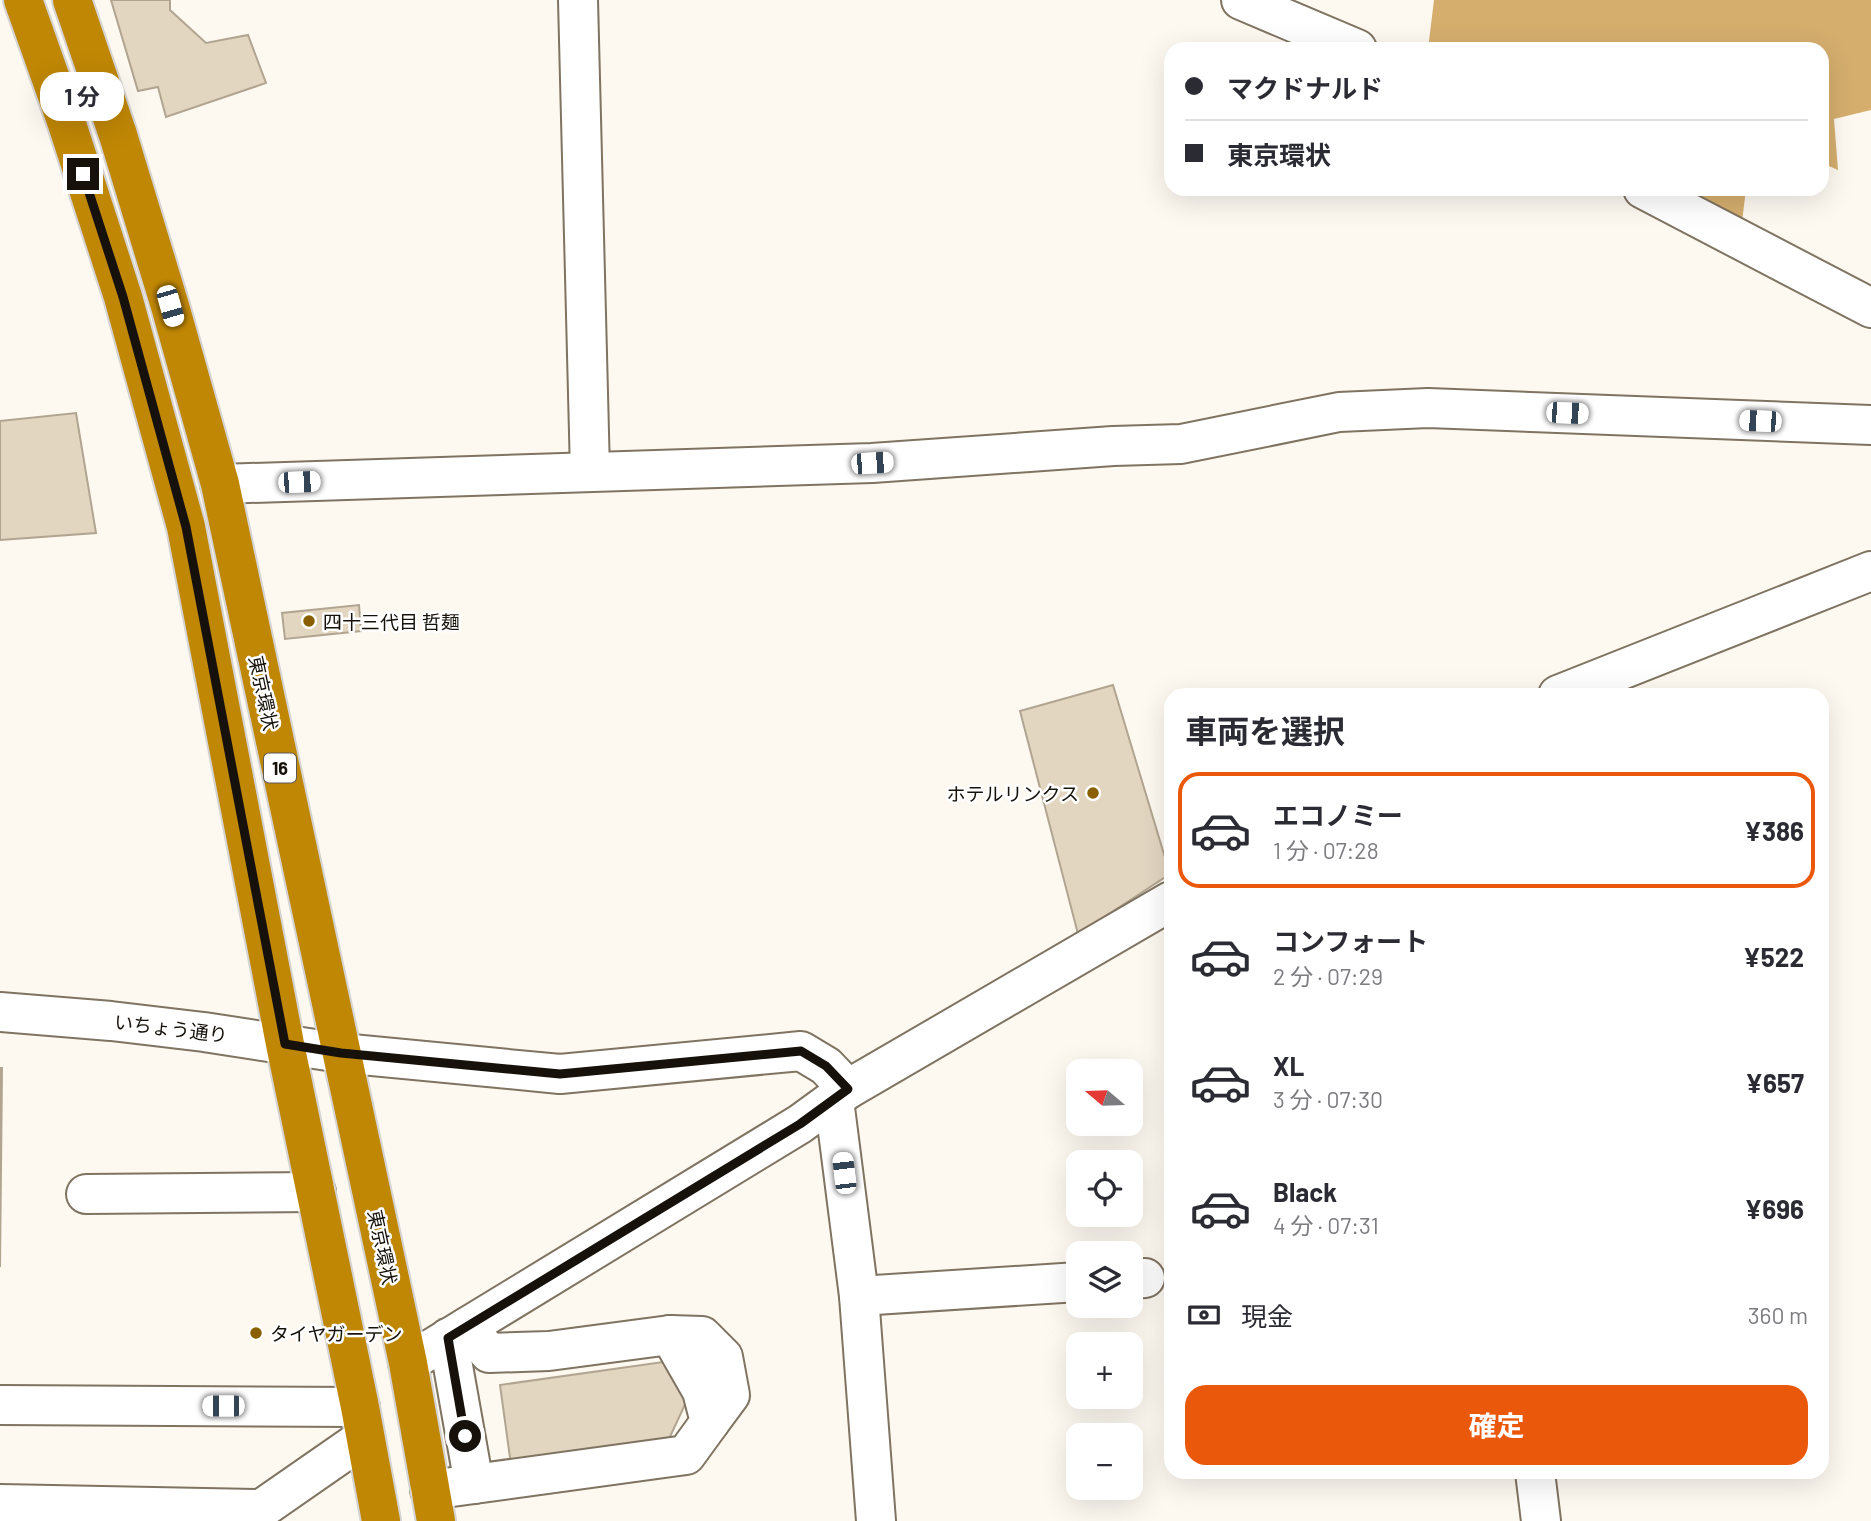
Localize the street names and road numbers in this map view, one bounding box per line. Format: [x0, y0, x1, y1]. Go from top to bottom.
street label: 東京環状 [245, 653, 283, 733]
road number: 16 [264, 754, 296, 782]
street label: いちょう通り [113, 1010, 229, 1046]
street label: 東京環状 [364, 1207, 402, 1287]

